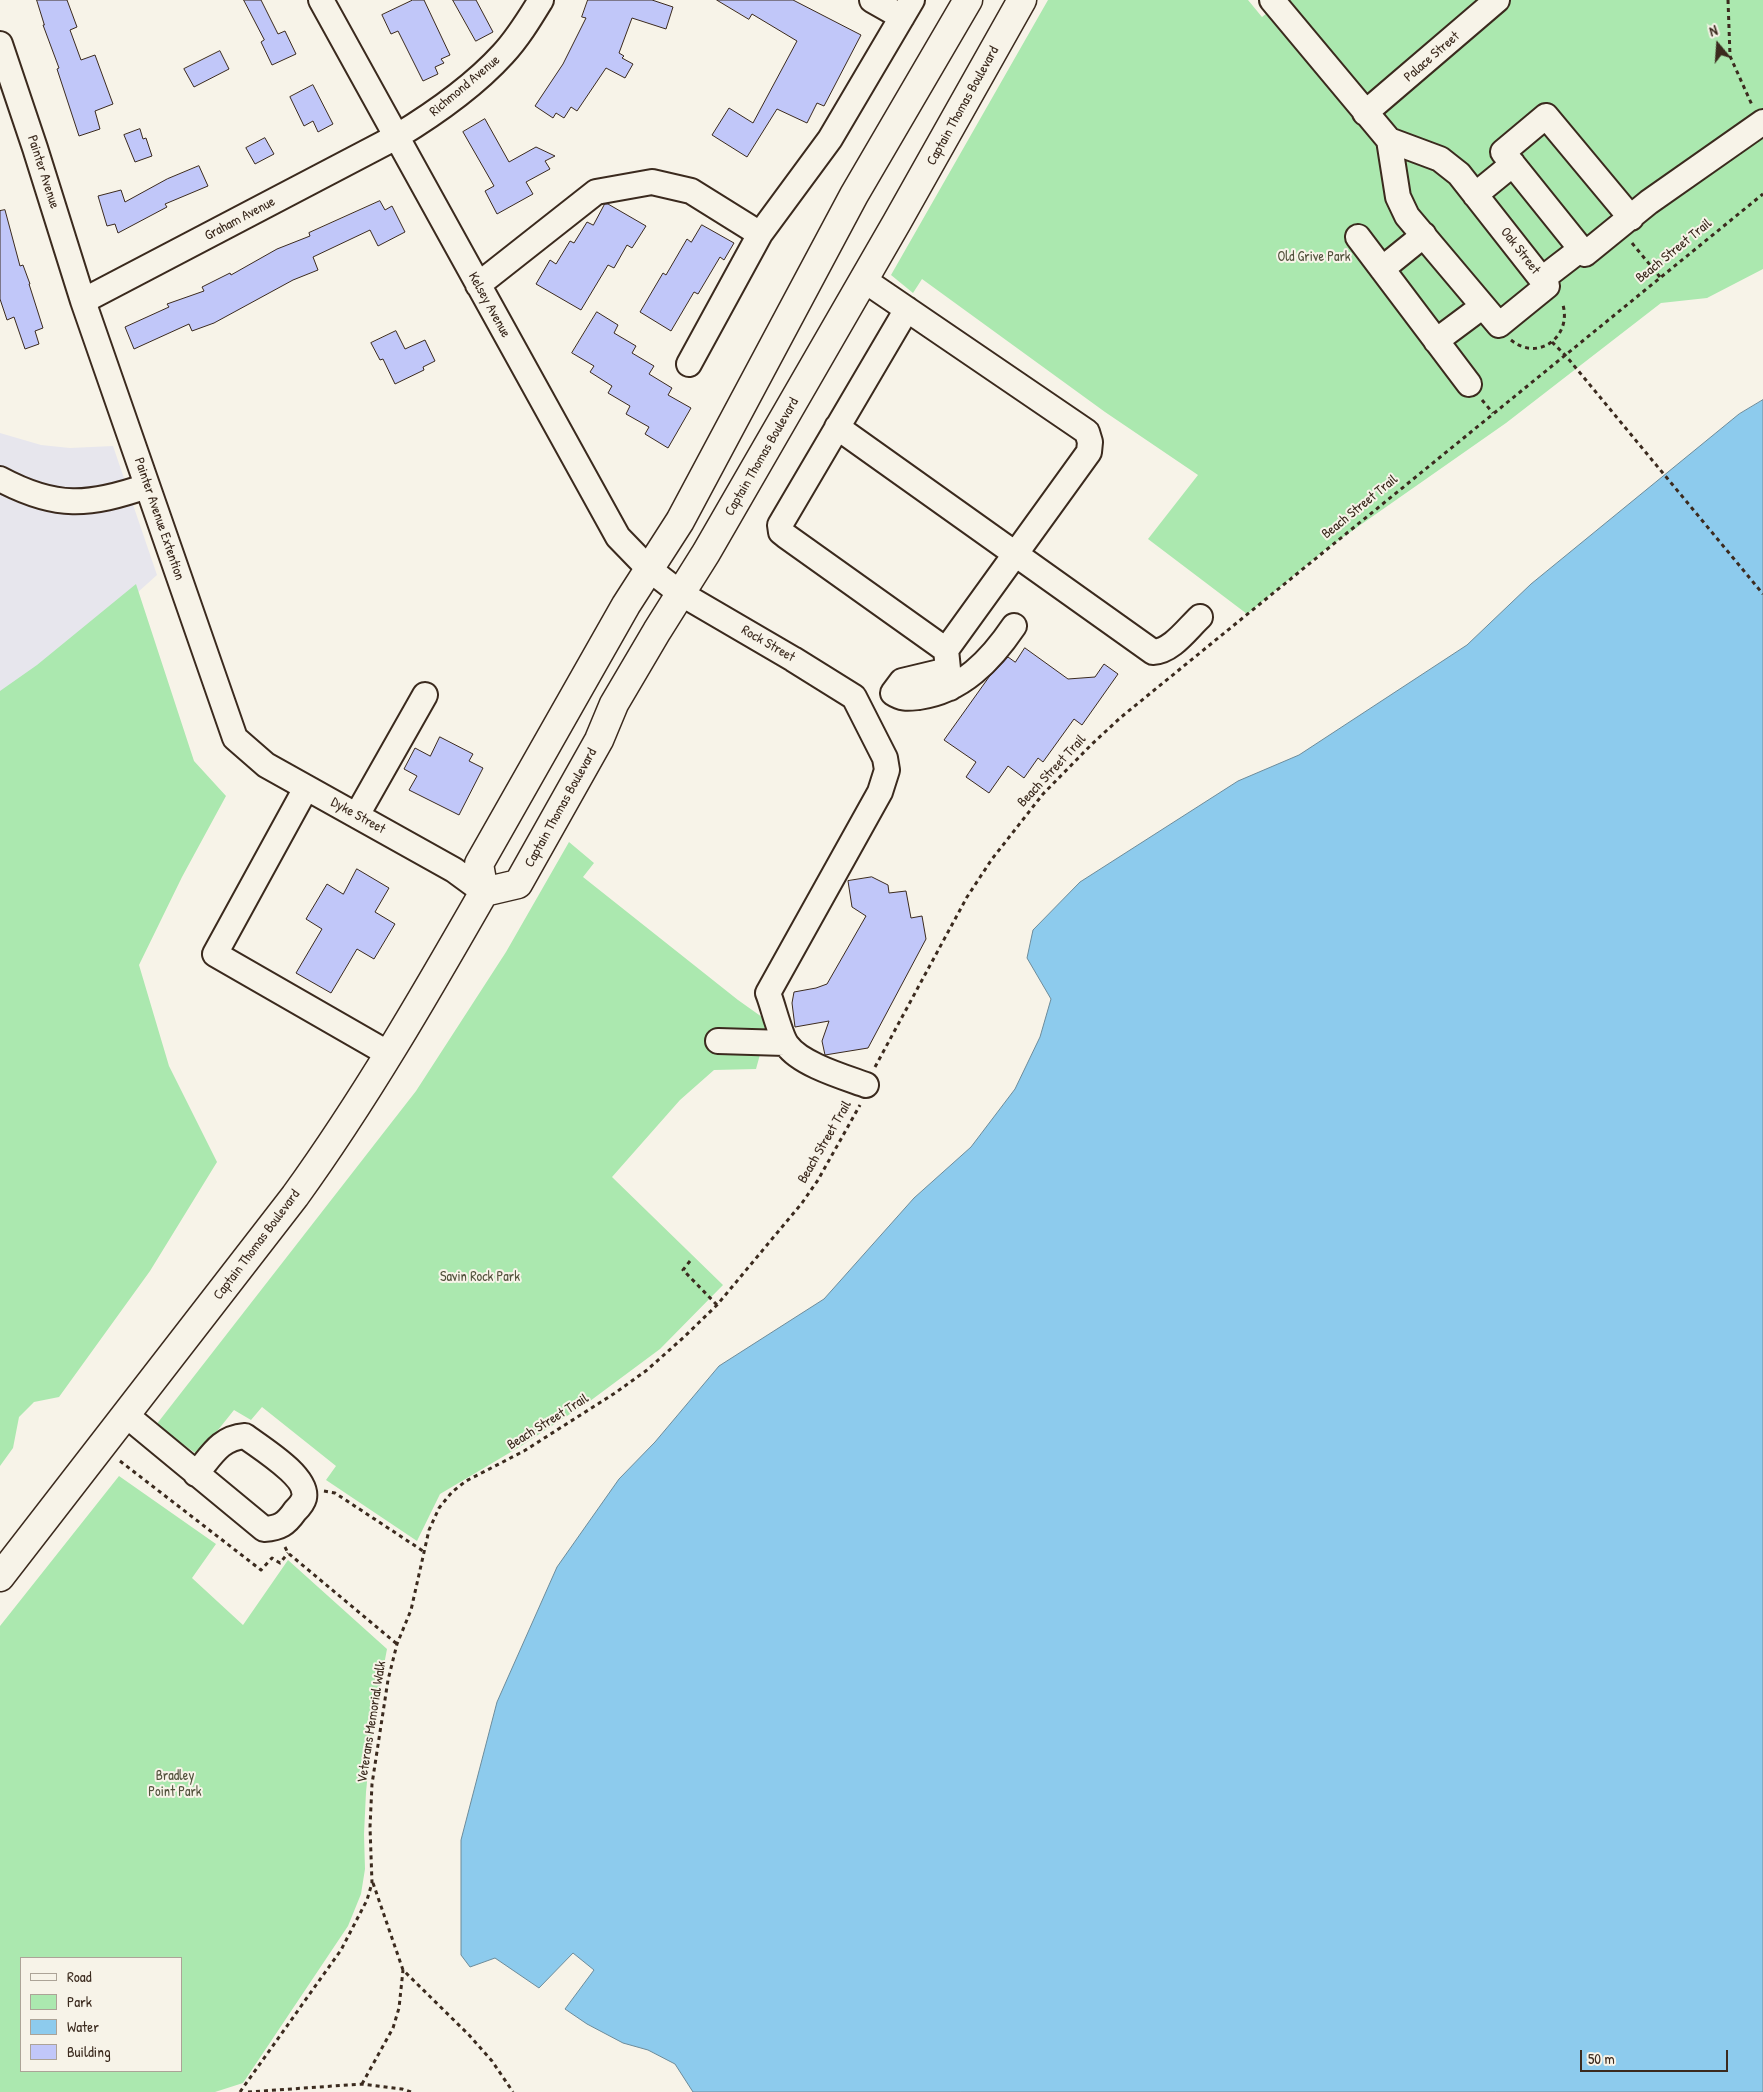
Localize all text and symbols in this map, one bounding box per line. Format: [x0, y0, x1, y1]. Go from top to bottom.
north arrow [1693, 20, 1743, 70]
text: N [1707, 20, 1720, 40]
street label: Palace Street [1401, 28, 1463, 86]
street label: Captain Thomas Boulevard [923, 44, 1003, 168]
street label: Richmond Avenue [426, 52, 504, 120]
street label: Painter Avenue [23, 133, 63, 211]
street label: Graham Avenue [202, 193, 278, 245]
street label: Beach Street Trail [1633, 215, 1715, 287]
street label: Oak Street [1496, 224, 1544, 278]
park label: Old Grive Park [1277, 249, 1351, 265]
street label: Kelsey Avenue [464, 269, 514, 341]
street label: Captain Thomas Boulevard [721, 395, 803, 519]
street label: Painter Avenue Extention [130, 456, 188, 582]
street label: Beach Street Trail [1319, 471, 1401, 543]
street label: Rock Street [738, 622, 798, 666]
street label: Beach Street Trail [1014, 731, 1090, 811]
street label: Captain Thomas Boulevard [521, 746, 601, 870]
street label: Dyke Street [328, 794, 388, 838]
street label: Beach Street Trail [795, 1098, 855, 1186]
street label: Captain Thomas Boulevard [210, 1187, 304, 1303]
park label: Savin Rock Park [440, 1269, 520, 1285]
street label: Beach Street Trail [504, 1390, 592, 1454]
street label: Veterans Memorial Walk [354, 1660, 390, 1784]
park label: Bradley Point Park [148, 1768, 202, 1800]
legend [20, 1957, 182, 2072]
text: Road [67, 1966, 92, 1987]
text: Park [67, 1991, 92, 2012]
text: Water [67, 2016, 99, 2037]
scale bar [1583, 2040, 1730, 2072]
text: Building [67, 2041, 111, 2062]
text: 50 m [1588, 2048, 1615, 2069]

